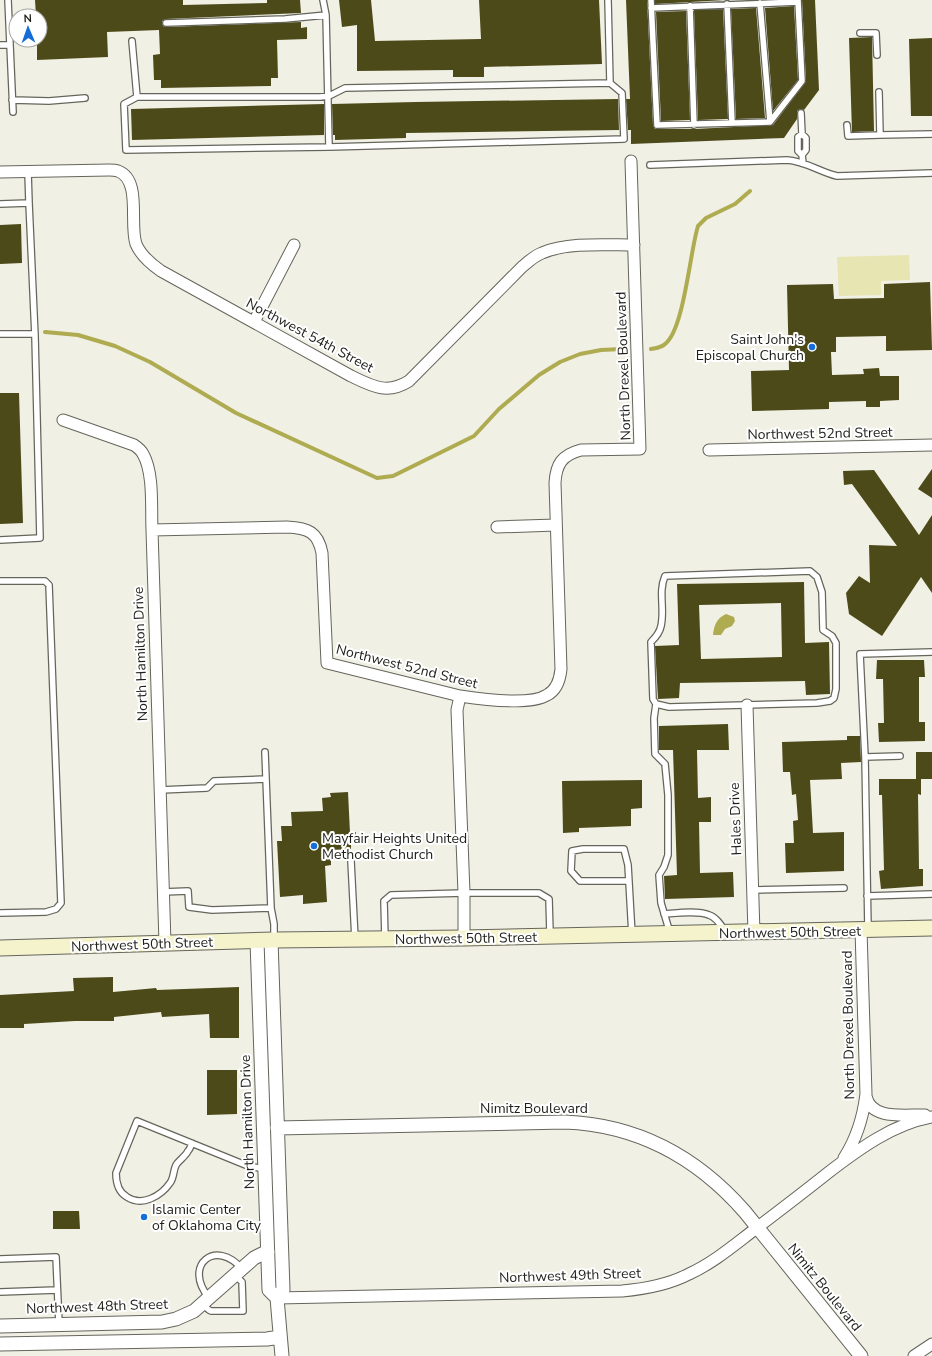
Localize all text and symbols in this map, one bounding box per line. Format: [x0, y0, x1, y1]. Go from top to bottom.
north arrow [8, 8, 48, 48]
text: N [23, 11, 32, 26]
street label: North Drexel Boulevard [611, 291, 636, 441]
street label: Northwest 54th Street [243, 294, 377, 377]
place label: Saint John's Episcopal Church [696, 330, 804, 365]
marker: Saint John's Episcopal Church [807, 342, 817, 352]
street label: Northwest 52nd Street [747, 423, 893, 444]
street label: North Hamilton Drive [129, 586, 152, 722]
street label: Northwest 52nd Street [334, 640, 480, 693]
street label: Hales Drive [725, 782, 746, 856]
place label: Mayfair Heights United Methodist Church [322, 829, 467, 864]
marker: Mayfair Heights United Methodist Church [309, 841, 319, 851]
street label: Northwest 50th Street [719, 922, 861, 943]
street label: Northwest 50th Street [395, 928, 537, 949]
street label: Northwest 50th Street [71, 933, 213, 956]
street label: North Drexel Boulevard [838, 950, 859, 1100]
street label: North Hamilton Drive [236, 1054, 259, 1190]
street label: Nimitz Boulevard [480, 1099, 588, 1118]
place label: Islamic Center of Oklahoma City [152, 1200, 262, 1235]
marker: Islamic Center of Oklahoma City [139, 1212, 149, 1222]
street label: Nimitz Boulevard [783, 1239, 866, 1335]
street label: Northwest 49th Street [499, 1264, 641, 1287]
street label: Northwest 48th Street [26, 1295, 168, 1318]

